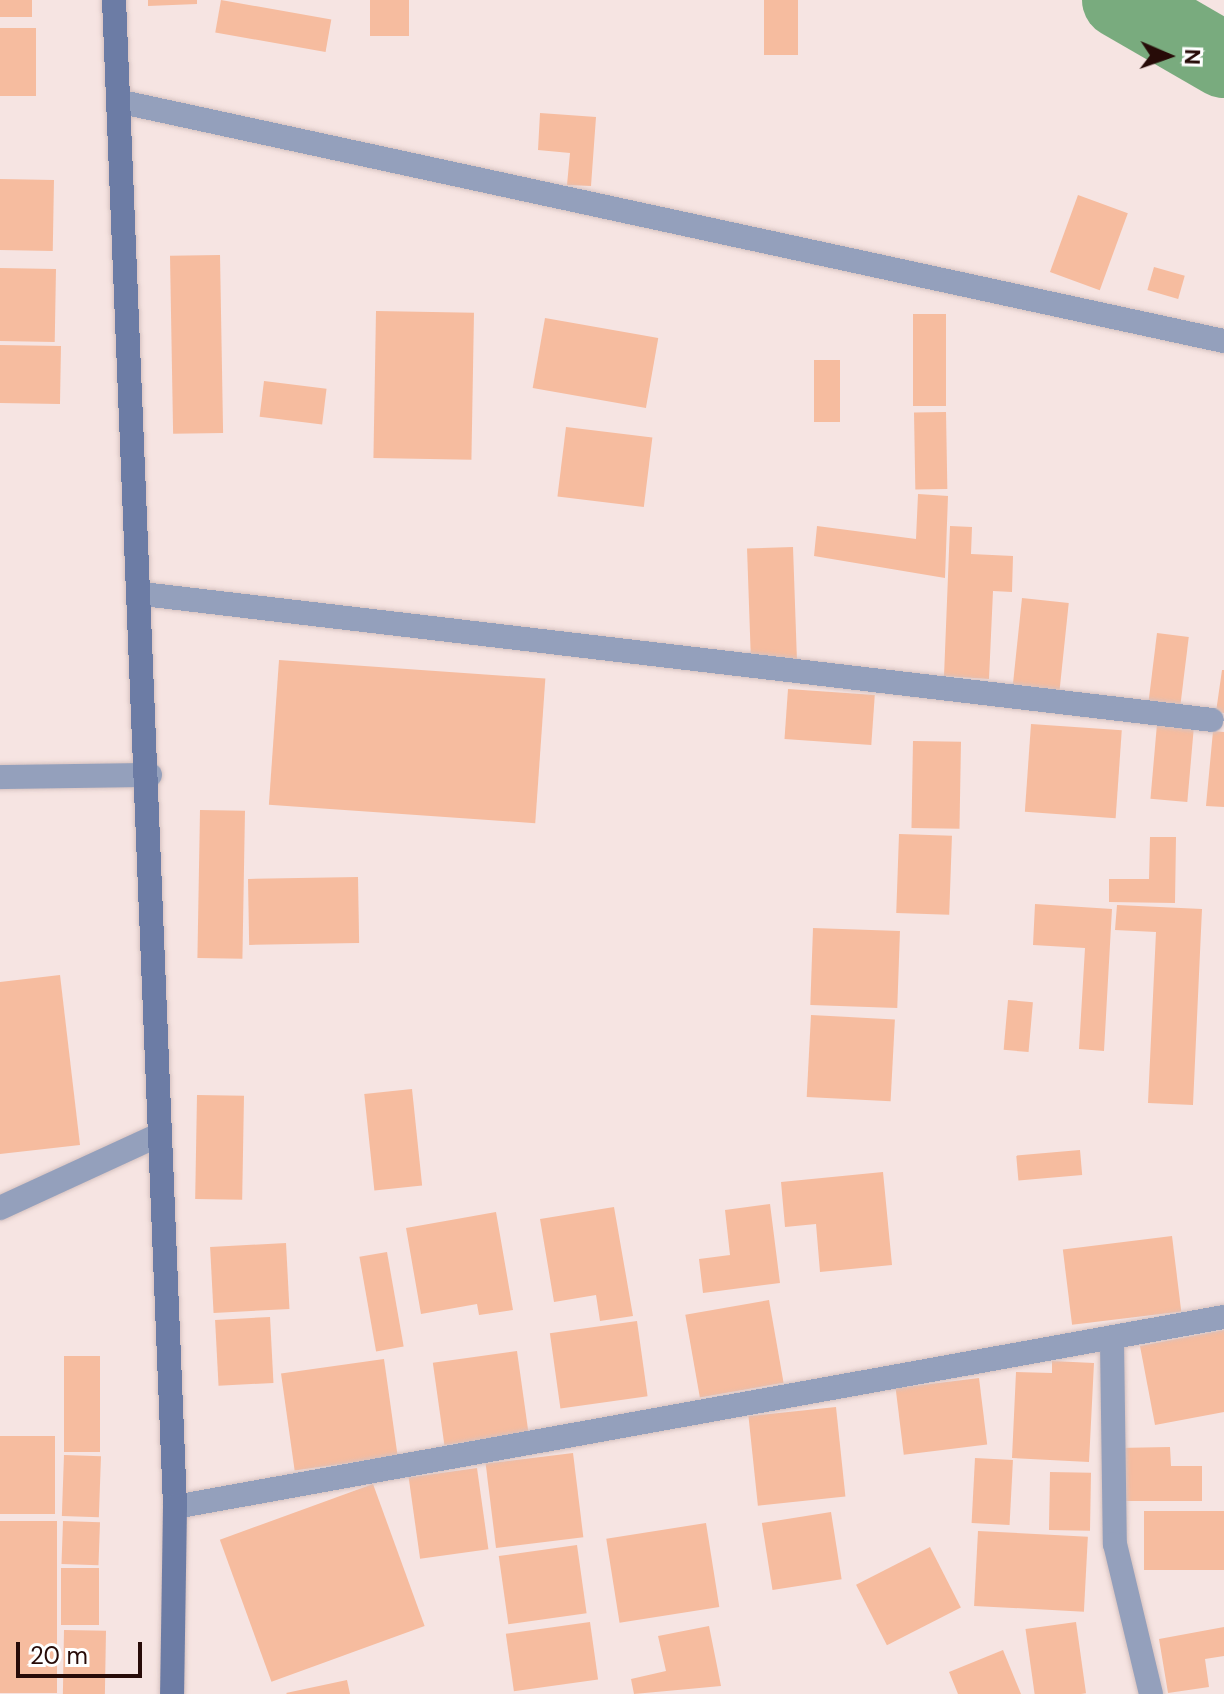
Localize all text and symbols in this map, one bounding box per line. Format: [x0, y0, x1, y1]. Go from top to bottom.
north arrow [1128, 16, 1208, 96]
text: N [1178, 48, 1207, 65]
scale bar [20, 1626, 146, 1676]
text: 20 m [30, 1640, 88, 1671]

